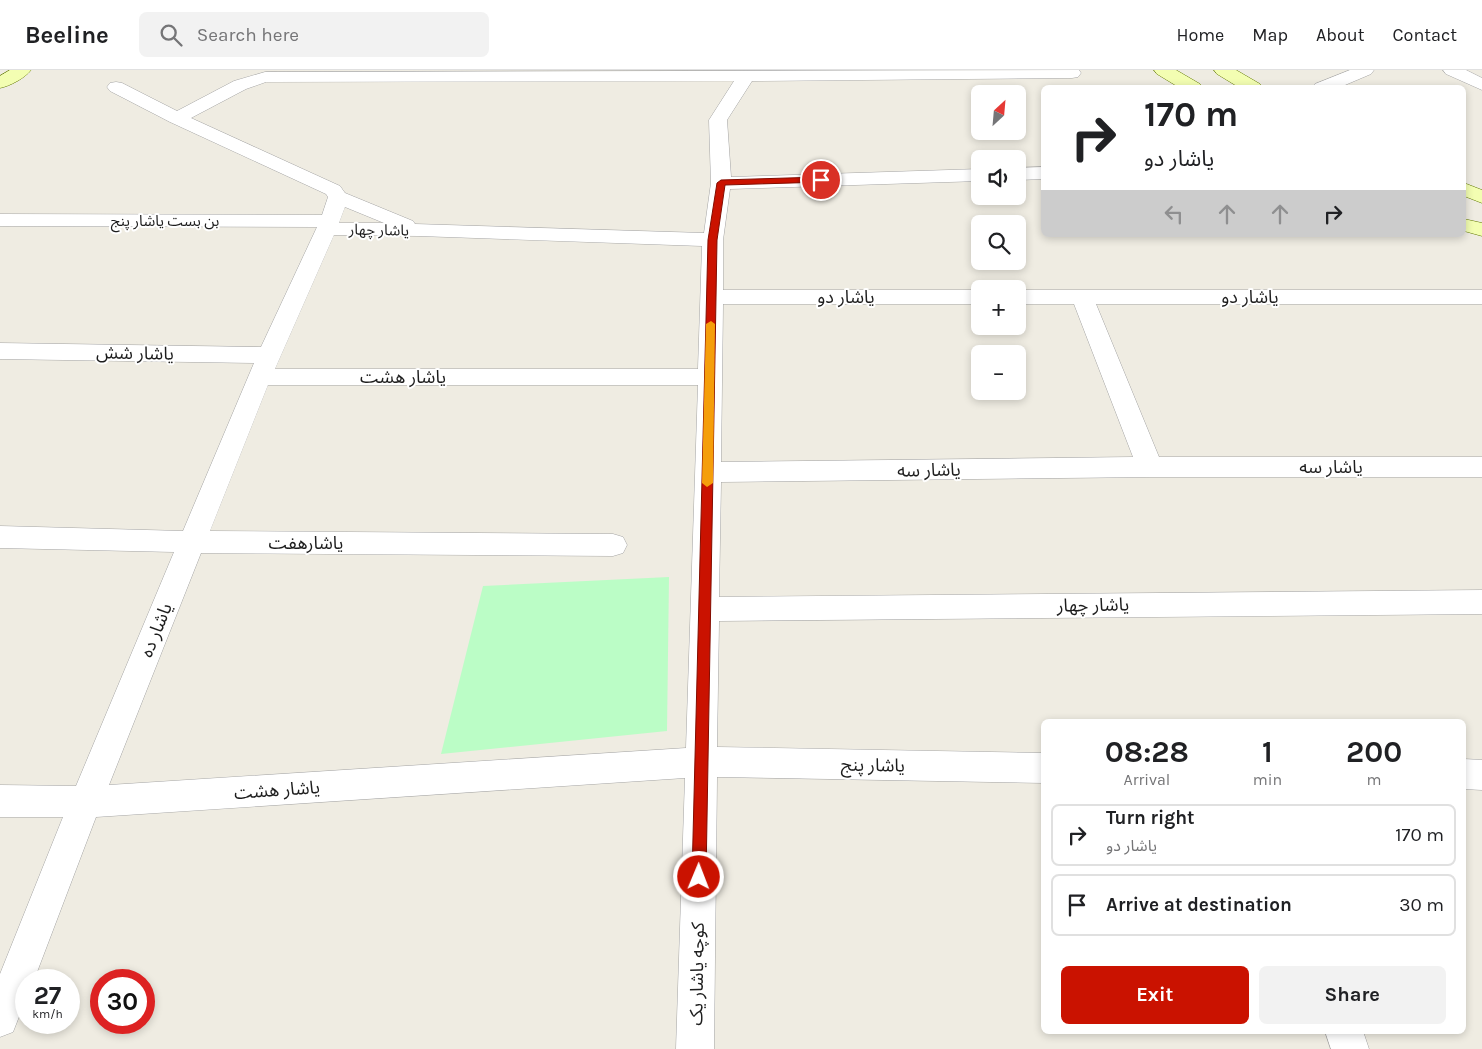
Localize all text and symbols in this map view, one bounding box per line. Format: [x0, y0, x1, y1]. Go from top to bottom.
search box [139, 12, 489, 57]
text: Beeline [25, 21, 109, 49]
icon: search [157, 21, 185, 49]
text: Search here [197, 24, 299, 46]
text: Home [1176, 24, 1224, 46]
text: Map [1252, 24, 1288, 46]
text: About [1316, 24, 1365, 46]
text: Contact [1393, 24, 1457, 46]
north arrow [971, 85, 1026, 140]
map controls [971, 85, 1026, 400]
text: 170 m [1144, 94, 1238, 135]
icon: right [1061, 105, 1126, 170]
text: یاشار دو [1144, 146, 1214, 172]
button: sound [971, 150, 1026, 205]
pin [800, 159, 842, 201]
icon: arrive [807, 166, 835, 194]
icon: left [1160, 200, 1188, 228]
icon: ahead [1213, 200, 1241, 228]
icon: ahead [1266, 200, 1294, 228]
icon: right [1319, 200, 1347, 228]
street label: بن بست یاشار پنج [111, 212, 219, 233]
button: search [971, 215, 1026, 270]
street label: یاشار چهار [348, 220, 409, 241]
button: + [971, 280, 1026, 335]
street label: یاشار دو [817, 286, 875, 308]
street label: یاشار دو [1221, 286, 1279, 308]
street label: یاشار شش [96, 341, 174, 365]
button: − [971, 345, 1026, 400]
street label: یاشار هشت [360, 366, 446, 388]
street label: یاشار سه [1299, 456, 1363, 478]
street label: یاشار سه [897, 458, 961, 482]
street label: یاشارهفت [269, 532, 343, 554]
street label: یاشار چهار [1056, 593, 1129, 617]
street label: یاشار ده [135, 600, 177, 660]
text: 08:28 [1105, 734, 1189, 770]
text: 1 [1262, 734, 1273, 770]
text: 200 [1346, 734, 1402, 770]
street label: یاشار پنج [841, 753, 905, 779]
text: Arrival [1123, 770, 1170, 789]
text: min [1253, 770, 1282, 789]
text: m [1367, 770, 1382, 789]
street label: یاشار هشت [233, 776, 321, 804]
text: Turn right [1106, 807, 1195, 829]
icon: right [1063, 821, 1091, 849]
text: 170 m [1395, 824, 1444, 846]
text: یاشار دو [1106, 836, 1157, 855]
position arrow [672, 850, 724, 902]
icon: arrive [1063, 891, 1091, 919]
text: Arrive at destination [1106, 894, 1292, 916]
text: 30 m [1399, 894, 1444, 916]
street label: کوچه یاشار یک [685, 922, 709, 1026]
button: Exit [1061, 966, 1249, 1024]
button: Share [1259, 966, 1446, 1024]
speed limit sign: 30 [90, 969, 155, 1034]
text: 27 [34, 981, 61, 1010]
text: km/h [32, 1007, 63, 1021]

